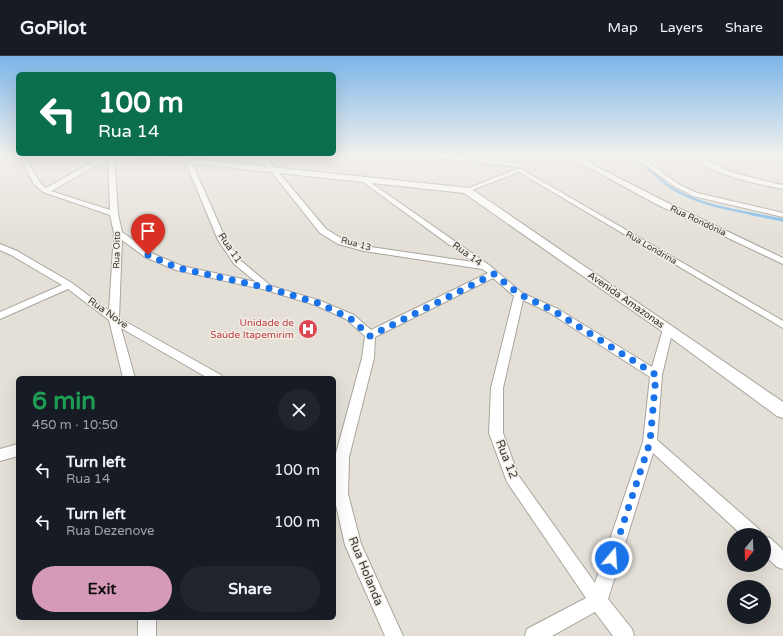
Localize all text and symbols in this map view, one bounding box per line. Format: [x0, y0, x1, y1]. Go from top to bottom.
text: GoPilot [20, 17, 86, 39]
text: Map [608, 19, 638, 36]
text: Layers [660, 19, 703, 36]
text: Share [725, 19, 763, 36]
text: 100 m [98, 86, 184, 120]
icon: left [32, 88, 84, 140]
text: Rua 14 [98, 120, 159, 142]
street label: Rua Rondônia [668, 203, 728, 239]
pin [131, 214, 165, 255]
icon: arrive [137, 220, 159, 242]
street label: Rua Londrina [623, 229, 679, 267]
street label: Rua Oito [111, 231, 123, 269]
street label: Rua 11 [216, 231, 244, 265]
street label: Rua 13 [340, 235, 372, 253]
street label: Rua 14 [450, 239, 484, 269]
street label: Avenida Amazonas [585, 269, 667, 331]
street label: Rua Nove [86, 295, 131, 331]
place label: Unidade de Saúde Itapemirim [210, 317, 294, 341]
hospital icon: Unidade de Saúde Itapemirim [297, 318, 319, 340]
text: 6 min [32, 387, 96, 416]
button: close [278, 389, 320, 431]
text: 450 m · 10:50 [32, 417, 118, 433]
street label: Rua 12 [493, 437, 521, 481]
text: Turn left [66, 453, 126, 471]
icon: left [32, 459, 54, 481]
text: 100 m [274, 461, 320, 479]
text: Rua 14 [66, 471, 110, 487]
text: Turn left [66, 505, 126, 523]
icon: left [32, 511, 54, 533]
text: 100 m [274, 513, 320, 531]
text: Rua Dezenove [66, 523, 154, 539]
north arrow [727, 528, 771, 572]
map controls [727, 528, 771, 624]
street label: Rua Holanda [346, 534, 386, 608]
position arrow [591, 537, 633, 579]
button: Exit [32, 566, 172, 612]
button: Share [180, 566, 320, 612]
button: layers [727, 580, 771, 624]

